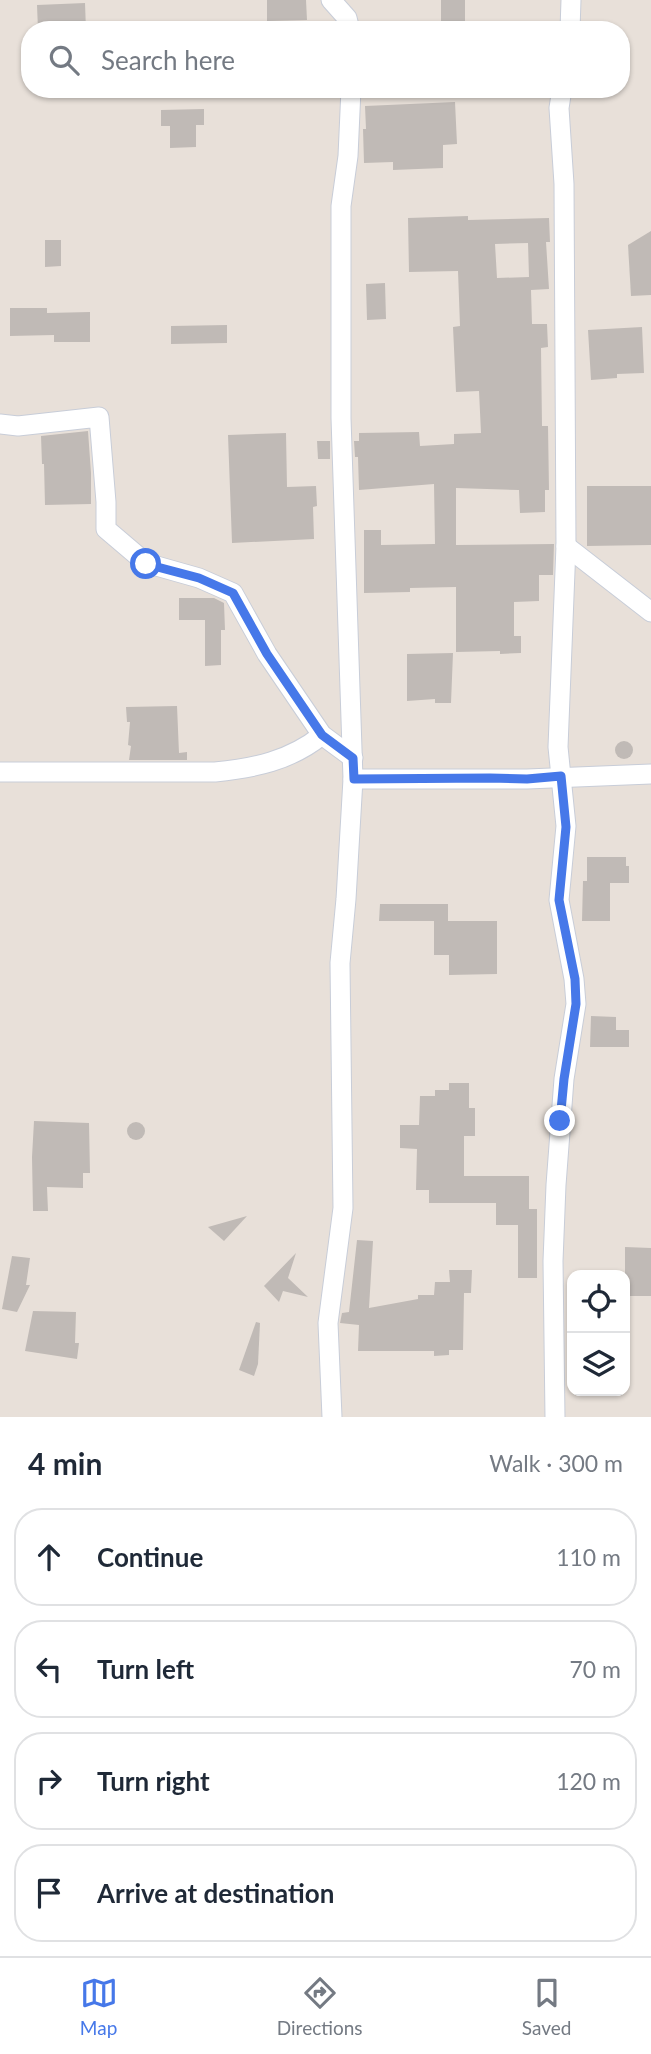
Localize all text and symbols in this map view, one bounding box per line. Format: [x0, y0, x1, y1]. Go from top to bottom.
search box [21, 21, 630, 98]
icon: search [45, 41, 83, 79]
text: Search here [101, 44, 235, 76]
route start [130, 548, 161, 579]
route end [544, 1105, 575, 1136]
map controls [567, 1270, 630, 1396]
button: locate [567, 1270, 630, 1333]
button: layers [567, 1333, 630, 1396]
text: 4 min [28, 1445, 102, 1481]
text: Walk · 300 m [489, 1449, 623, 1477]
icon: ahead [30, 1538, 68, 1576]
text: Continue [97, 1541, 203, 1573]
text: 110 m [556, 1543, 621, 1571]
icon: left [30, 1650, 68, 1688]
text: Turn left [97, 1653, 194, 1685]
text: 70 m [570, 1655, 621, 1683]
icon: right [30, 1762, 68, 1800]
text: Turn right [97, 1765, 210, 1797]
text: 120 m [556, 1767, 621, 1795]
icon: arrive [30, 1874, 68, 1912]
text: Arrive at destination [97, 1877, 334, 1909]
tab: Map [80, 1974, 118, 2039]
tab: Directions [277, 1974, 363, 2039]
tab: Saved [522, 1974, 571, 2039]

